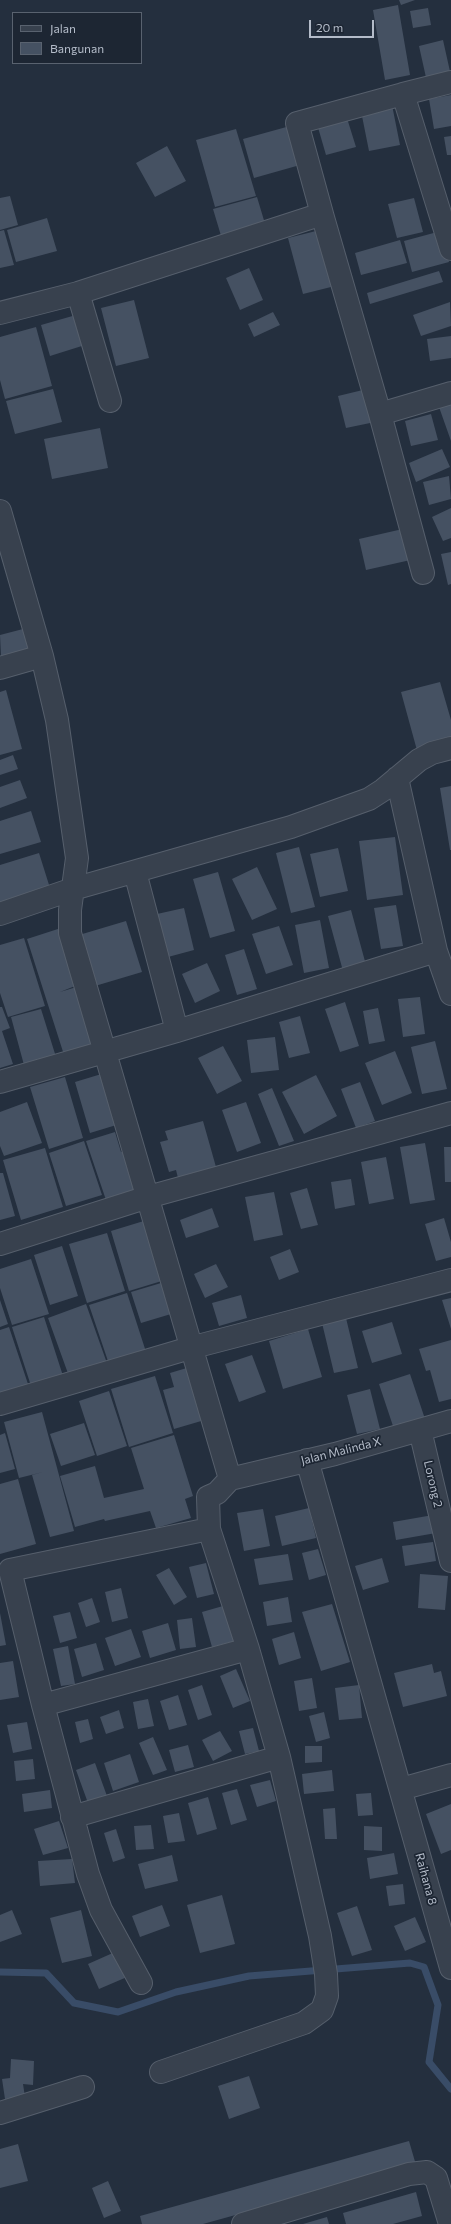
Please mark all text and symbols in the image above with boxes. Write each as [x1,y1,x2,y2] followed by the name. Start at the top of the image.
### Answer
[12,12,142,64] legend
[311,12,376,38] scale bar
[316,20,343,34] text: 20 m
[50,21,76,35] text: Jalan
[50,41,104,55] text: Bangunan
[299,1434,383,1468] street label: Jalan Malinda X
[421,1459,445,1509] street label: Lorong 2
[412,1851,440,1907] street label: Raihana 8

